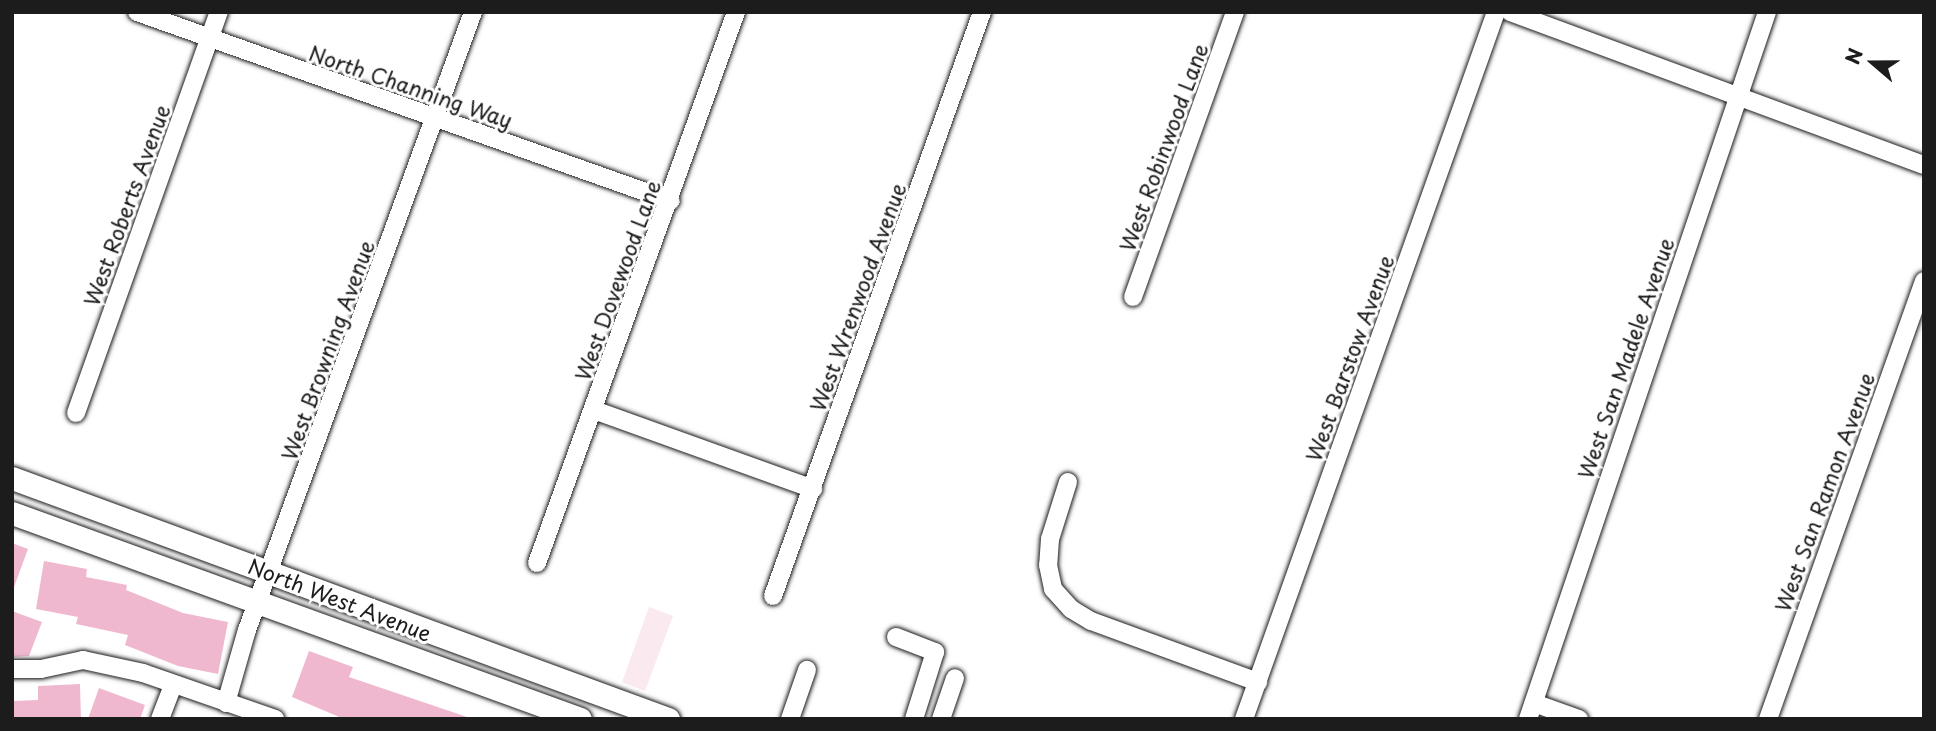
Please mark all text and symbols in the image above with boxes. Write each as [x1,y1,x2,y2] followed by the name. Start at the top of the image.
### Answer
[1838,28,1908,98] north arrow
[305,39,517,133] street label: North Channing Way
[1114,39,1212,255] street label: West Robinwood Lane
[1838,44,1869,68] text: N
[78,101,174,309] street label: West Roberts Avenue
[569,176,665,384] street label: West Dovewood Lane
[804,179,910,415] street label: West Wrenwood Avenue
[1572,235,1678,481] street label: West San Madele Avenue
[276,237,378,463] street label: West Browning Avenue
[1300,251,1398,465] street label: West Barstow Avenue
[1769,370,1879,614] street label: West San Ramon Avenue
[245,553,435,645] street label: North West Avenue

